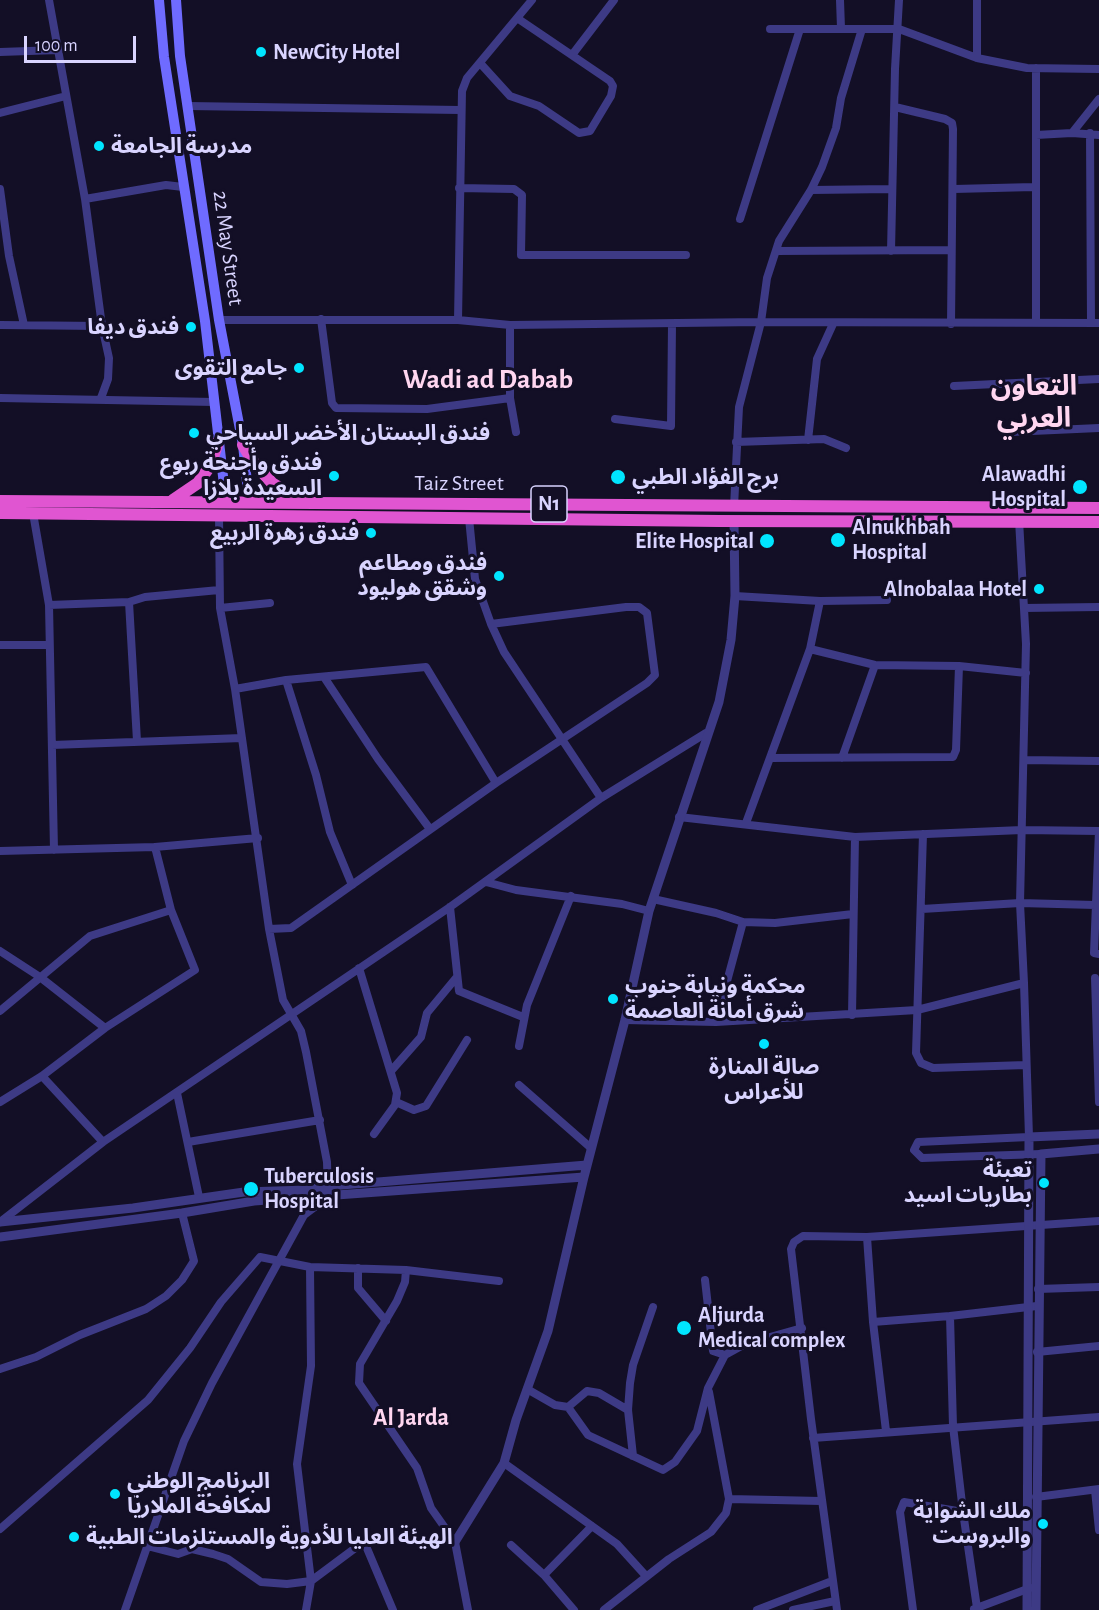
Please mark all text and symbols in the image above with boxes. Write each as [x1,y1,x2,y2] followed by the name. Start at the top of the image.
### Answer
[27,24,140,62] scale bar
[35,37,78,55] text: 100 m
[273,39,400,65] place label: NewCity Hotel
[254,45,268,59] marker: NewCity Hotel
[111,133,252,159] place label: مدرسة الجامعة
[92,139,106,153] marker: مدرسة الجامعة
[207,189,249,307] street label: 22 May Street
[87,314,179,340] place label: فندق ديفا
[184,320,198,334] marker: فندق ديفا
[175,355,287,381] place label: جامع التقوى
[292,361,306,375] marker: جامع التقوى
[403,363,573,397] district label: Wadi ad Dabab
[991,370,1077,436] district label: التعاون العربي
[206,420,490,446] place label: فندق البستان الأخضر السياحي
[187,426,201,440] marker: فندق البستان الأخضر السياحي
[160,450,322,502] place label: فندق وأجنحة ربوع السعيدة بلازا
[982,461,1066,512] place label: Alawadhi Hospital
[632,464,779,490] place label: برج الفؤاد الطبي
[609,468,627,486] marker: برج الفؤاد الطبي
[327,469,341,483] marker: فندق وأجنحة ربوع السعيدة بلازا
[414,470,504,496] street label: Taiz Street
[1071,478,1089,496] marker: Alawadhi Hospital
[531,486,567,522] road number: N1
[852,514,951,566] place label: Alnukhbah Hospital
[210,520,359,546] place label: فندق زهرة الربيع
[364,526,378,540] marker: فندق زهرة الربيع
[635,528,754,554] place label: Elite Hospital
[829,531,847,549] marker: Alnukhbah Hospital
[758,532,776,550] marker: Elite Hospital
[357,550,487,602] place label: فندق ومطاعم وشقق هوليود
[492,569,506,583] marker: فندق ومطاعم وشقق هوليود
[884,576,1027,602] place label: Alnobalaa Hotel
[1032,582,1046,596] marker: Alnobalaa Hotel
[625,973,805,1024] place label: محكمة ونيابة جنوب شرق أمانة العاصمة
[606,992,620,1006] marker: محكمة ونيابة جنوب شرق أمانة العاصمة
[757,1037,771,1051] marker: صالة المنارة للأعراس
[709,1054,819,1106] place label: صالة المنارة للأعراس
[904,1157,1032,1208] place label: تعبئة بطاريات اسيد
[264,1163,374,1214] place label: Tuberculosis Hospital
[1037,1176,1051,1190] marker: تعبئة بطاريات اسيد
[242,1180,260,1198] marker: Tuberculosis Hospital
[698,1302,845,1354] place label: Aljurda Medical complex
[675,1319,693,1337] marker: Aljurda Medical complex
[373,1404,449,1432] district label: Al Jarda
[127,1468,271,1520] place label: البرنامج الوطني لمكافحة الملاريا
[108,1487,122,1501] marker: البرنامج الوطني لمكافحة الملاريا
[913,1498,1031,1550] place label: ملك الشواية والبروست
[1036,1517,1050,1531] marker: ملك الشواية والبروست
[86,1524,453,1550] place label: الهيئة العليا للأدوية والمستلزمات الطبية
[67,1530,81,1544] marker: الهيئة العليا للأدوية والمستلزمات الطبية

